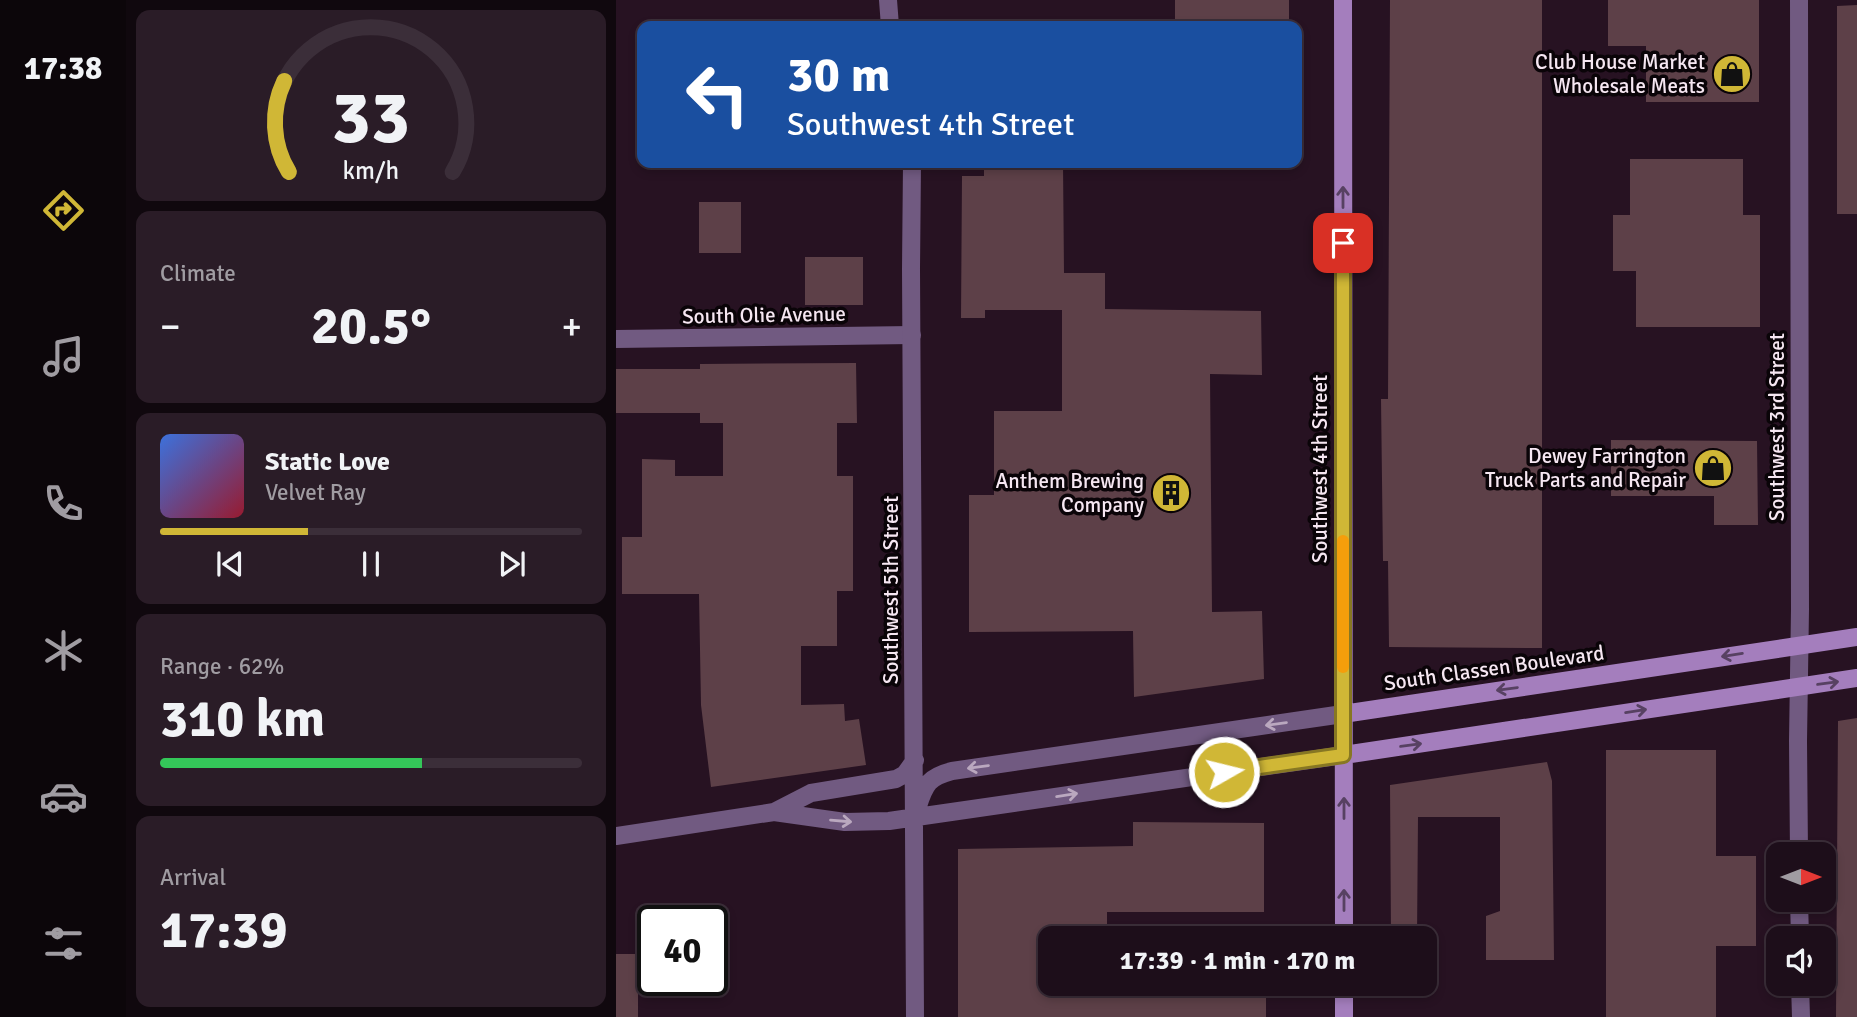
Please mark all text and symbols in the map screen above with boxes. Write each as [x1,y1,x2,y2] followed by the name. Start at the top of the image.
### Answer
[787,45,890,105] text: 30 m
[24,49,102,88] text: 17:38
[672,49,763,140] icon: left
[1535,49,1705,99] place label: Club House Market Wholesale Meats
[1711,53,1753,95] shop icon: Club House Market Wholesale Meats
[332,74,410,163] text: 33
[787,105,1074,144] text: Southwest 4th Street
[343,155,399,186] text: km/h
[1336,185,1350,208] one-way arrow
[39,186,88,235] icon: directions
[1313,213,1373,273] pin
[1324,224,1362,262] icon: arrive
[160,259,236,288] text: Climate
[311,294,431,358] text: 20.5°
[682,301,846,329] street label: South Olie Avenue
[160,303,181,350] text: −
[561,303,582,350] text: +
[39,332,88,381] icon: music
[1764,333,1790,521] street label: Southwest 3rd Street
[1307,375,1333,563] street label: Southwest 4th Street
[1485,443,1686,493] place label: Dewey Farrington Truck Parts and Repair
[265,446,390,478] text: Static Love
[1692,447,1734,489] shop icon: Dewey Farrington Truck Parts and Repair
[995,468,1144,518] place label: Anthem Brewing Company
[1150,472,1192,514] building icon: Anthem Brewing Company
[265,478,366,507] text: Velvet Ray
[39,479,88,528] icon: phone
[878,496,904,684] street label: Southwest 5th Street
[211,545,249,583] icon: previous
[352,545,390,583] icon: pause
[493,545,531,583] icon: next
[39,626,88,675] icon: climate
[1382,640,1606,696] street label: South Classen Boulevard
[1721,649,1744,662] one-way arrow
[160,652,284,681] text: Range · 62%
[1816,676,1839,689] one-way arrow
[1496,683,1519,696] one-way arrow
[160,687,325,751] text: 310 km
[1624,705,1647,718] one-way arrow
[1265,717,1288,730] one-way arrow
[1187,735,1261,809] position arrow
[1399,738,1422,751] one-way arrow
[967,761,990,774] one-way arrow
[39,772,88,821] icon: car
[1055,788,1078,801] one-way arrow
[1337,797,1351,820] one-way arrow
[829,815,852,828] one-way arrow
[1766,842,1836,912] north arrow
[1766,842,1836,996] map controls
[160,863,226,892] text: Arrival
[1337,889,1351,912] one-way arrow
[160,898,288,962] text: 17:39
[637,905,728,996] speed limit sign: 40
[39,919,88,968] icon: filters
[1766,926,1836,996] button: sound
[1120,945,1355,977] text: 17:39 · 1 min · 170 m

